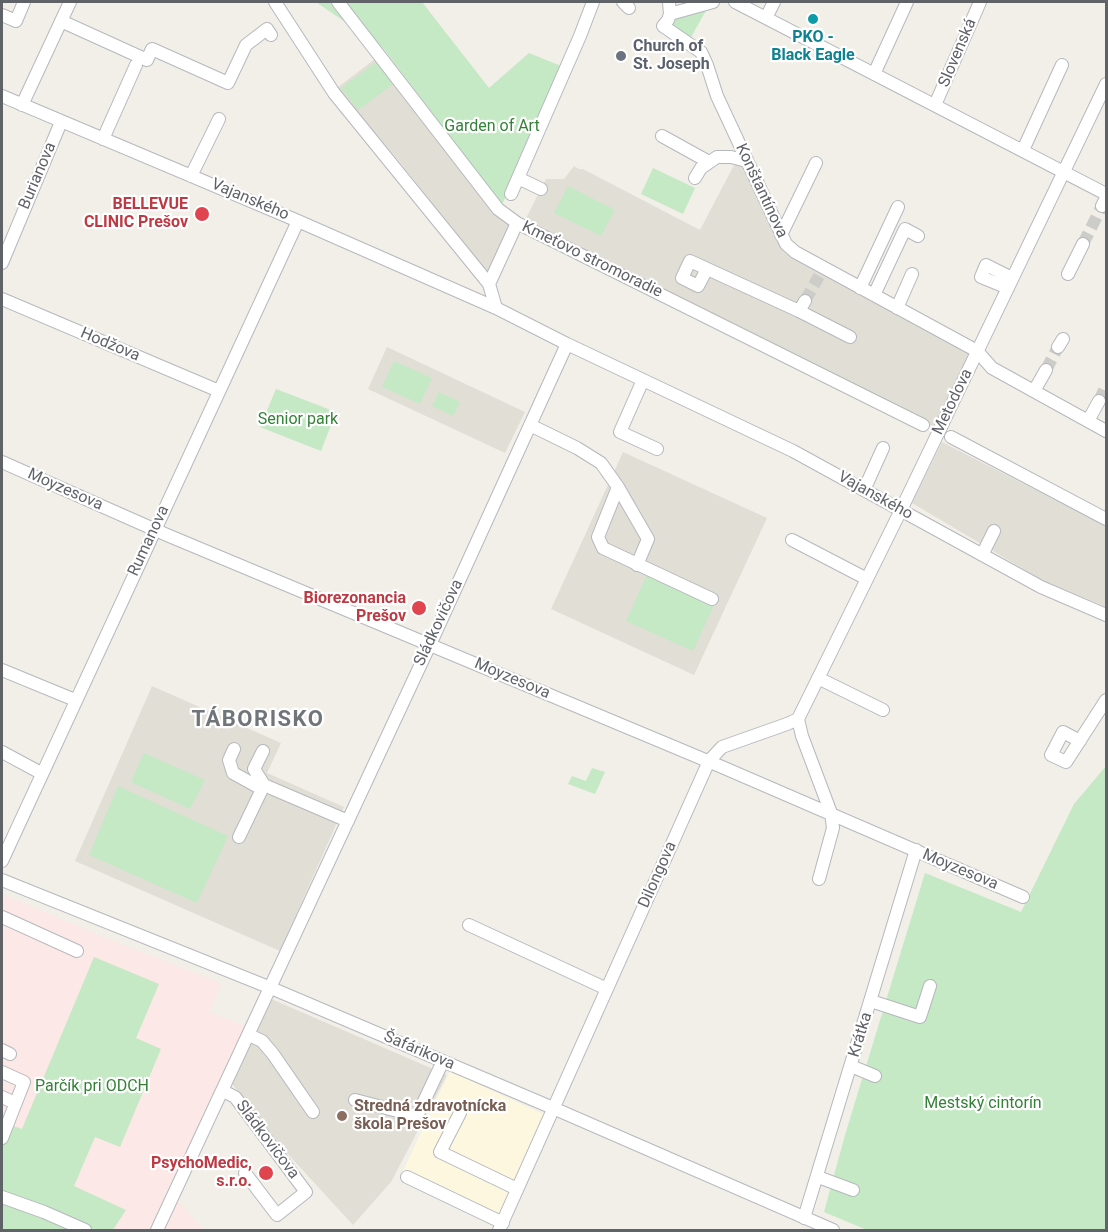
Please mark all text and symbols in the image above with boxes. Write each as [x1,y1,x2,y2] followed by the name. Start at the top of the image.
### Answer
[806,12,820,26] marker: PKO - Black Eagle
[935,16,981,90] street label: Slovenská
[771,28,855,66] place label: PKO - Black Eagle
[633,37,710,75] place label: Church of St. Joseph
[614,49,628,63] marker: Church of St. Joseph
[444,117,540,137] park label: Garden of Art
[15,140,61,212] street label: Burianova
[731,141,791,241] street label: Konštantínova
[208,175,292,225] street label: Vajanského
[84,195,188,233] place label: BELLEVUE CLINIC Prešov
[193,205,211,223] marker: BELLEVUE CLINIC Prešov
[519,218,665,302] street label: Kmeťovo stromoradie
[77,324,143,366] street label: Hodžova
[929,366,977,438] street label: Metodova
[258,410,338,430] park label: Senior park
[24,465,106,515] street label: Moyzesova
[834,468,916,524] street label: Vajanského
[124,503,174,579] street label: Rumanova
[411,577,467,669] street label: Sládkovičova
[303,589,406,627] place label: Biorezonancia Prešov
[410,599,428,617] marker: Biorezonancia Prešov
[471,654,553,704] street label: Moyzesova
[192,707,324,733] district label: TÁBORISKO
[635,839,681,911] street label: Dilongova
[919,845,1001,895] street label: Moyzesova
[845,1010,877,1060] street label: Krátka
[381,1027,457,1075] street label: Šafárikova
[35,1077,149,1097] park label: Parčík pri ODCH
[924,1094,1042,1114] park label: Mestský cintorín
[231,1097,303,1183] street label: Sládkovičova
[354,1097,506,1135] place label: Stredná zdravotnícka škola Prešov
[335,1109,349,1123] marker: Stredná zdravotnícka škola Prešov
[151,1154,252,1192] place label: PsychoMedic, s.r.o.
[257,1164,275,1182] marker: PsychoMedic, s.r.o.

